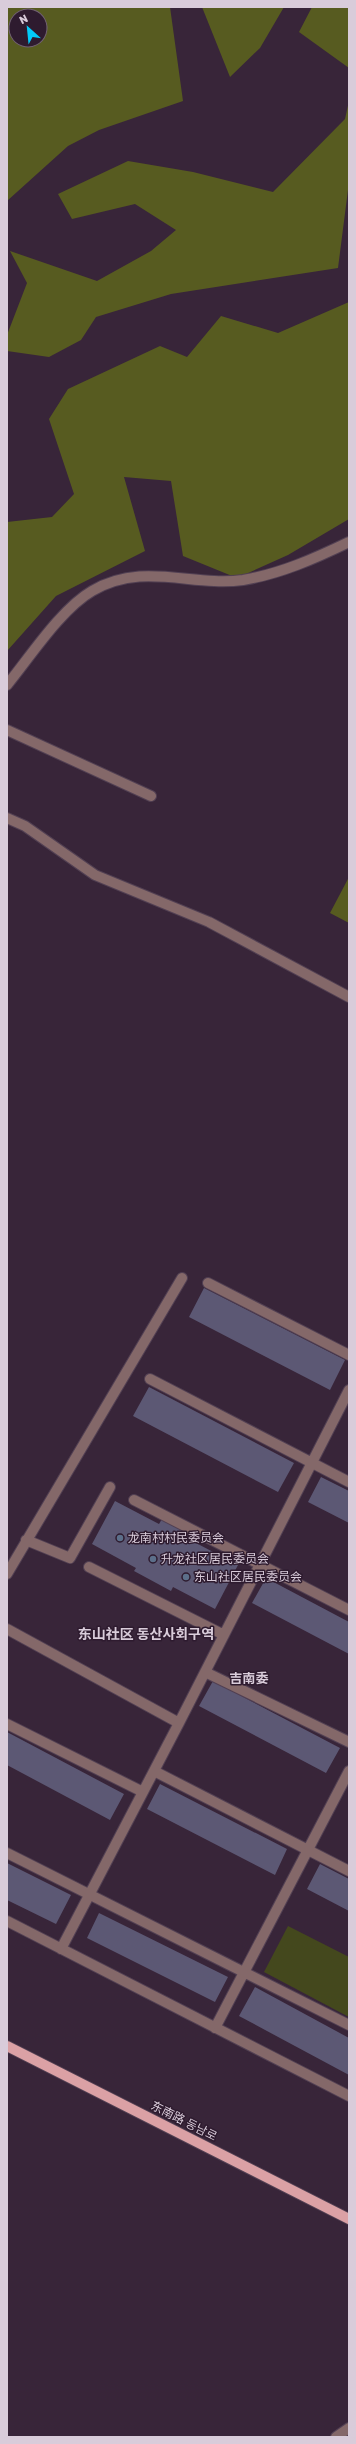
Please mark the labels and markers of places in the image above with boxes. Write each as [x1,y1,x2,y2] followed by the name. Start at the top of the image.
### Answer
[128,1531,224,1545] place label: 龙南村村民委员会
[115,1533,125,1543] marker: 龙南村村民委员会
[161,1552,269,1566] place label: 升龙社区居民委员会
[148,1554,158,1564] marker: 升龙社区居民委员会
[194,1570,302,1584] place label: 东山社区居民委员会
[181,1572,191,1582] marker: 东山社区居民委员会

